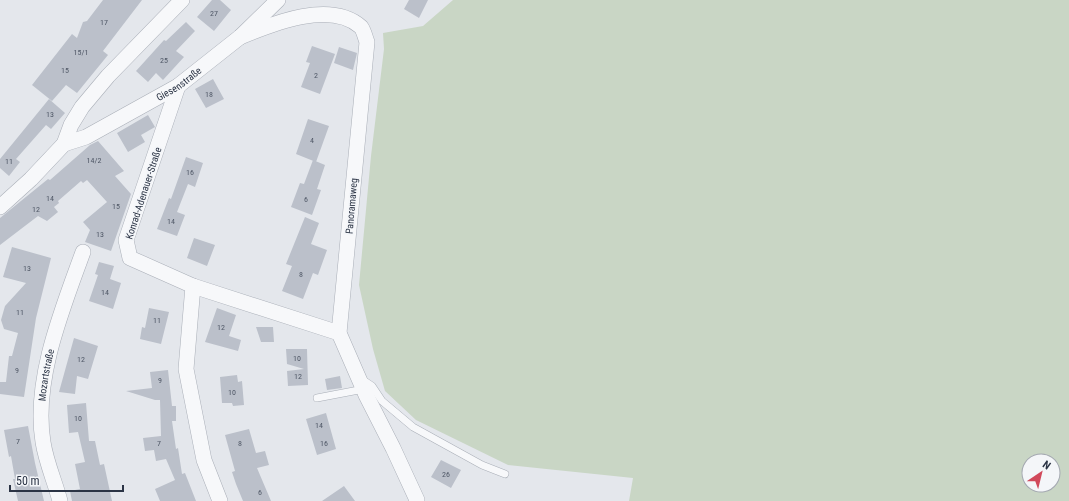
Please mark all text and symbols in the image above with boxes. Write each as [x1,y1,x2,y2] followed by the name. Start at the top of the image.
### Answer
[210,9,218,18] house number: 27
[100,18,108,27] house number: 17
[74,48,88,57] house number: 15/1
[160,56,168,65] house number: 25
[154,65,204,103] street label: Giesenstraße
[61,66,69,75] house number: 15
[314,71,318,80] house number: 2
[205,90,213,99] house number: 18
[46,110,54,119] house number: 13
[310,136,314,145] house number: 4
[123,145,164,241] street label: Konrad-Adenauer-Straße
[87,156,101,165] house number: 14/2
[5,157,13,166] house number: 11
[186,168,194,177] house number: 16
[344,177,359,235] street label: Panoramaweg
[46,194,54,203] house number: 14
[304,195,308,204] house number: 6
[112,202,120,211] house number: 15
[32,205,40,214] house number: 12
[167,217,175,226] house number: 14
[96,230,104,239] house number: 13
[23,264,31,273] house number: 13
[299,270,303,279] house number: 8
[101,288,109,297] house number: 14
[16,308,24,317] house number: 11
[153,316,161,325] house number: 11
[217,323,225,332] house number: 12
[36,347,56,402] street label: Mozartstraße
[293,354,301,363] house number: 10
[77,355,85,364] house number: 12
[15,366,19,375] house number: 9
[294,372,302,381] house number: 12
[158,376,162,385] house number: 9
[228,388,236,397] house number: 10
[74,414,82,423] house number: 10
[315,421,323,430] house number: 14
[16,437,20,446] house number: 7
[157,439,161,448] house number: 7
[238,439,242,448] house number: 8
[320,439,328,448] house number: 16
[1021,453,1061,493] north arrow
[1040,458,1053,473] text: N
[10,467,123,493] scale bar
[442,470,450,479] house number: 26
[16,474,40,488] text: 50 m
[258,488,262,497] house number: 6

